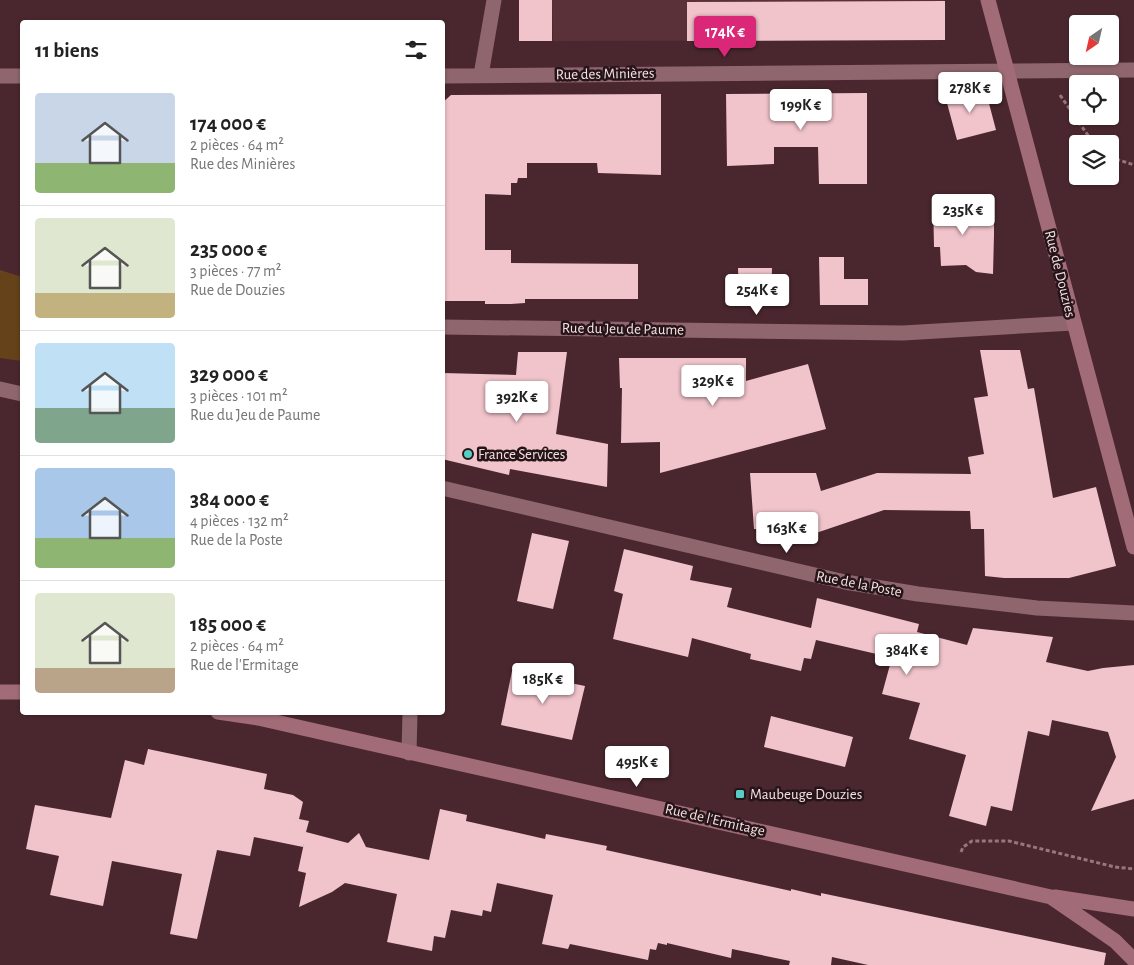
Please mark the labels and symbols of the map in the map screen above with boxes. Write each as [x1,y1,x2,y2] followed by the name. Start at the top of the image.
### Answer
[684,15,766,58] pin: 174K €
[1069,15,1119,65] north arrow
[555,66,655,82] street label: Rue des Minières
[929,72,1011,114] pin: 278K €
[760,88,842,131] pin: 199K €
[922,194,1004,236] pin: 235K €
[1042,229,1078,319] street label: Rue de Douzies
[716,274,798,316] pin: 254K €
[562,320,684,338] street label: Rue du Jeu de Paume
[672,364,754,407] pin: 329K €
[476,380,558,423] pin: 392K €
[478,447,565,462] place label: France Services
[462,448,474,460] marker: France Services
[746,512,828,554] pin: 163K €
[815,568,903,600] street label: Rue de la Poste
[866,634,948,676] pin: 384K €
[502,662,584,705] pin: 185K €
[596,746,678,788] pin: 495K €
[750,787,862,802] place label: Maubeuge Douzies
[734,788,746,800] marker: Maubeuge Douzies
[664,801,766,839] street label: Rue de l'Ermitage

